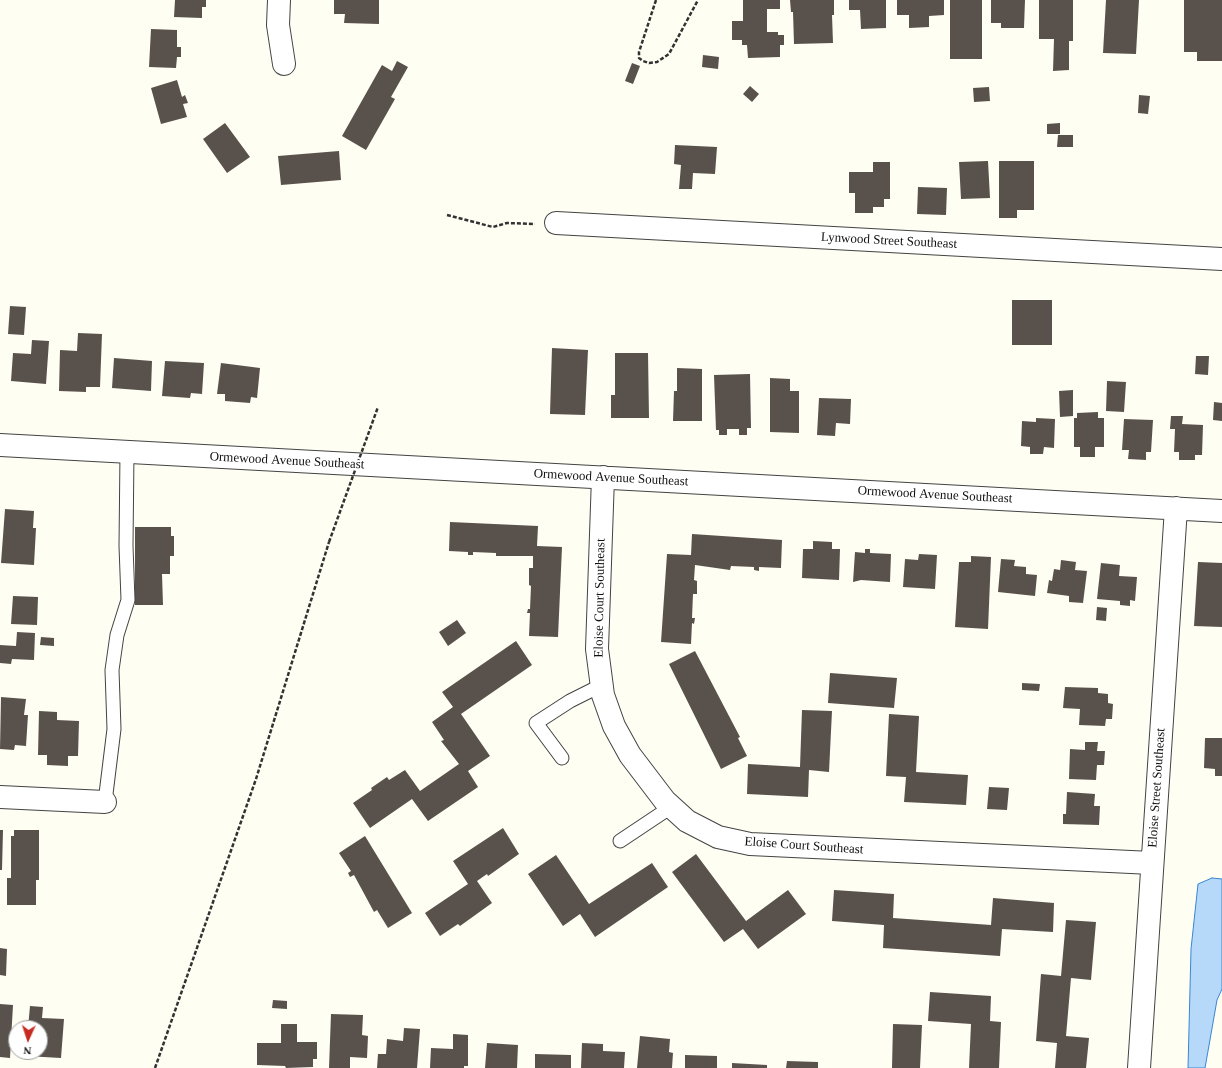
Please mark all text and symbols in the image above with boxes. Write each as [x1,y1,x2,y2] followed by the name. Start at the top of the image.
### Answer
[820,230,958,252] street label: Lynwood Street Southeast
[209,449,365,473] street label: Ormewood Avenue Southeast
[533,466,689,490] street label: Ormewood Avenue Southeast
[857,483,1013,507] street label: Ormewood Avenue Southeast
[591,538,609,658] street label: Eloise Court Southeast
[1145,728,1169,848] street label: Eloise Street Southeast
[744,834,864,858] street label: Eloise Court Southeast
[8,1020,48,1060] north arrow
[23,1045,32,1057] text: N

